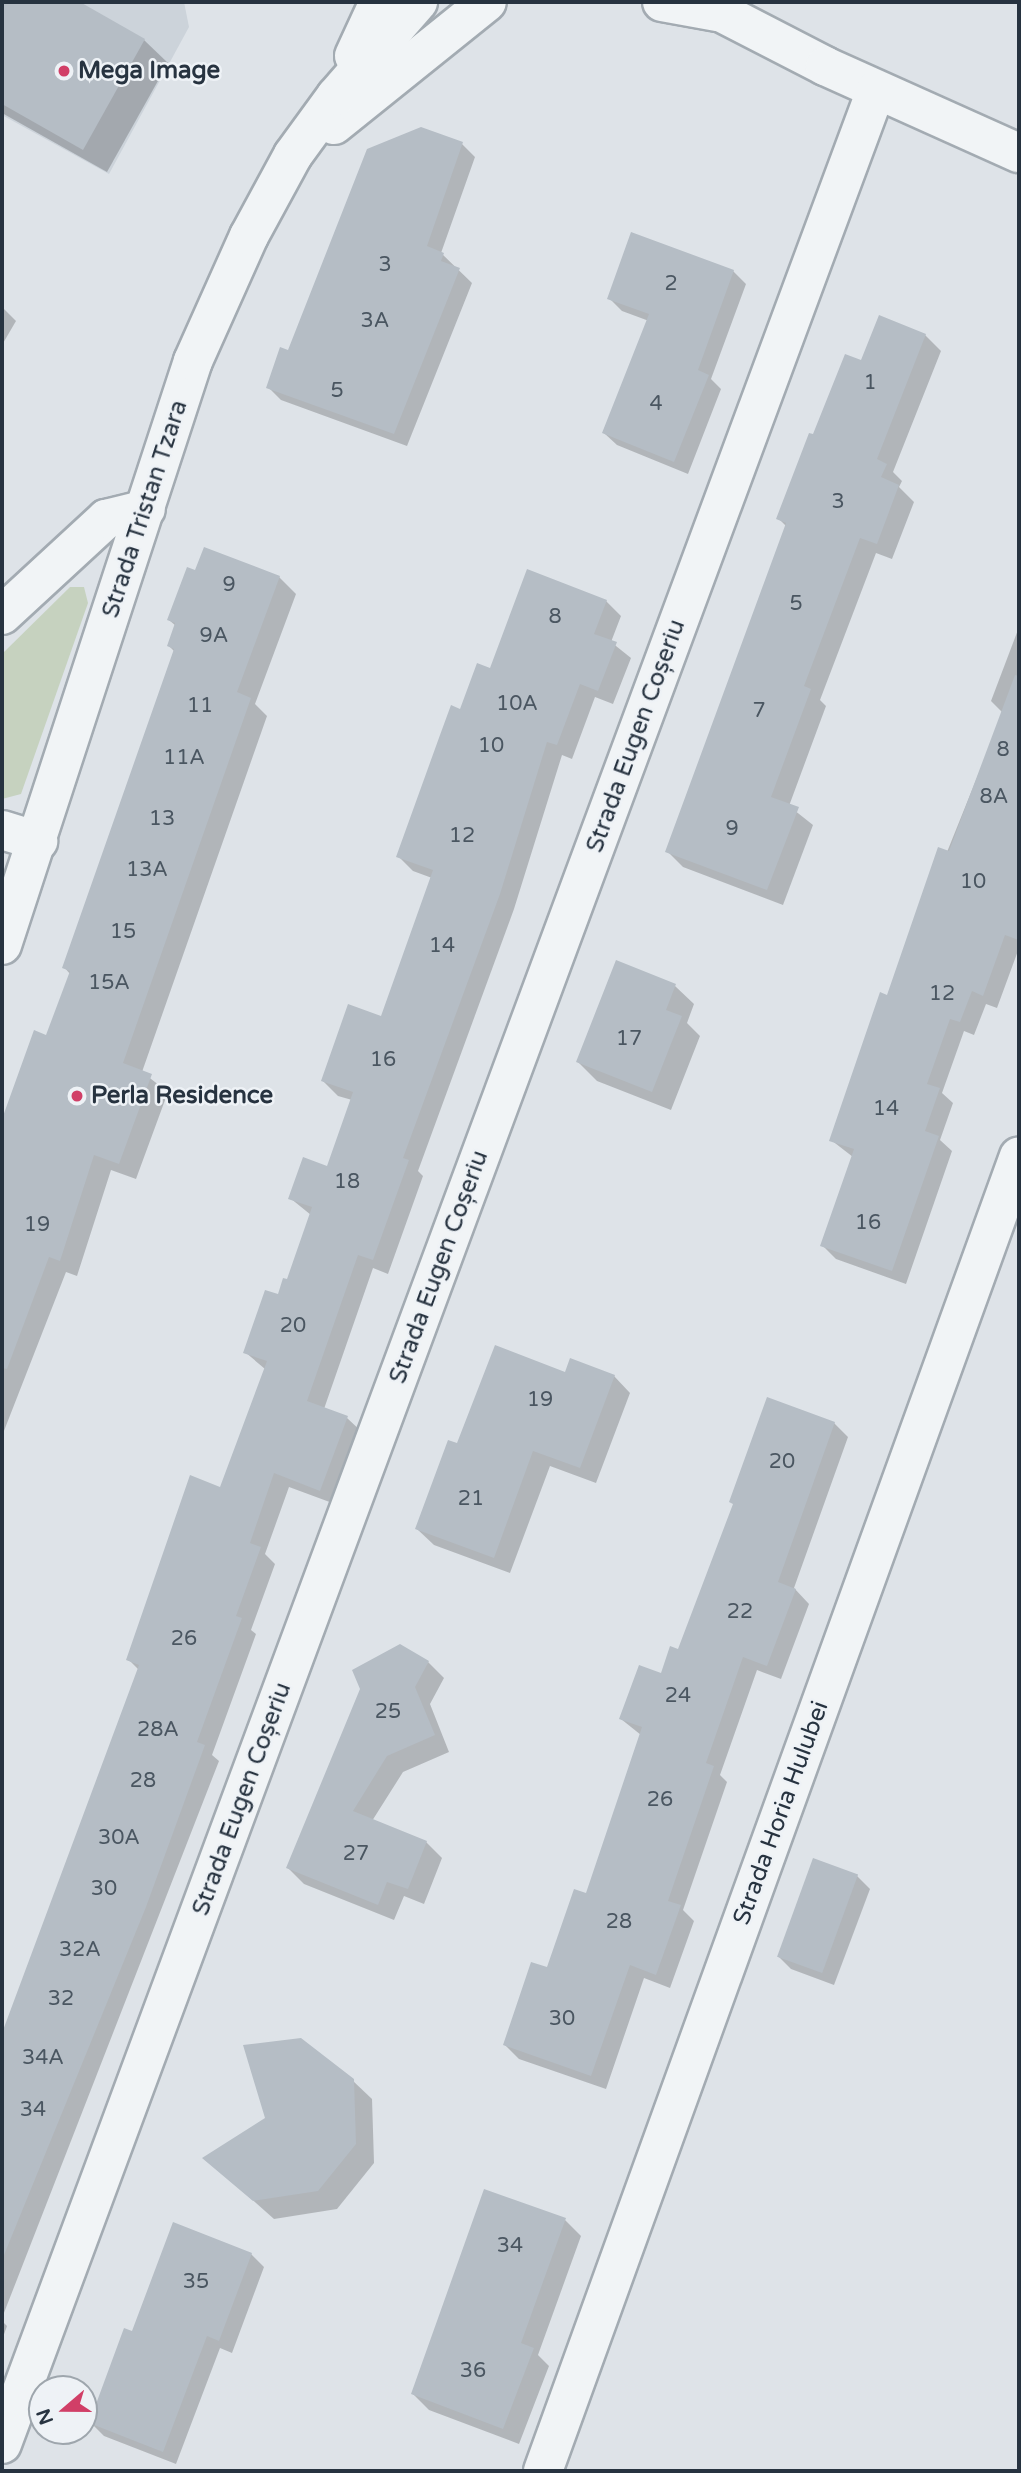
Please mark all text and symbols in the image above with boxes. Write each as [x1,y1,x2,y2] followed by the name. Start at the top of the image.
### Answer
[78,57,220,85] place label: Mega Image
[56,63,72,79] marker: Mega Image
[378,252,392,278] house number: 3
[664,271,678,297] house number: 2
[361,308,389,334] house number: 3A
[863,370,877,396] house number: 1
[330,378,344,404] house number: 5
[649,391,663,417] house number: 4
[96,397,194,621] street label: Strada Tristan Tzara
[831,489,845,515] house number: 3
[222,572,236,598] house number: 9
[789,591,803,617] house number: 5
[548,604,562,630] house number: 8
[580,616,692,856] street label: Strada Eugen Coșeriu
[200,623,228,649] house number: 9A
[496,691,538,717] house number: 10A
[187,693,213,719] house number: 11
[752,698,766,724] house number: 7
[478,733,504,759] house number: 10
[996,737,1010,763] house number: 8
[163,745,205,771] house number: 11A
[980,784,1008,810] house number: 8A
[149,806,175,832] house number: 13
[725,816,739,842] house number: 9
[449,823,475,849] house number: 12
[126,857,168,883] house number: 13A
[960,869,986,895] house number: 10
[110,919,136,945] house number: 15
[429,933,455,959] house number: 14
[88,970,130,996] house number: 15A
[929,981,955,1007] house number: 12
[616,1026,642,1052] house number: 17
[370,1047,396,1073] house number: 16
[91,1082,273,1110] place label: Perla Residence
[69,1088,85,1104] marker: Perla Residence
[873,1096,899,1122] house number: 14
[383,1147,495,1387] street label: Strada Eugen Coșeriu
[334,1169,360,1195] house number: 18
[855,1210,881,1236] house number: 16
[24,1212,50,1238] house number: 19
[280,1313,306,1339] house number: 20
[527,1387,553,1413] house number: 19
[769,1449,795,1475] house number: 20
[458,1486,484,1512] house number: 21
[727,1599,753,1625] house number: 22
[171,1626,197,1652] house number: 26
[186,1679,298,1919] street label: Strada Eugen Coșeriu
[665,1683,691,1709] house number: 24
[727,1697,835,1929] street label: Strada Horia Hulubei
[375,1699,401,1725] house number: 25
[137,1717,179,1743] house number: 28A
[130,1768,156,1794] house number: 28
[647,1787,673,1813] house number: 26
[98,1825,140,1851] house number: 30A
[343,1841,369,1867] house number: 27
[91,1876,117,1902] house number: 30
[606,1909,632,1935] house number: 28
[59,1937,101,1963] house number: 32A
[48,1986,74,2012] house number: 32
[549,2006,575,2032] house number: 30
[22,2045,64,2071] house number: 34A
[20,2097,46,2123] house number: 34
[497,2233,523,2259] house number: 34
[183,2269,209,2295] house number: 35
[460,2358,486,2384] house number: 36
[28,2375,98,2445] north arrow
[32,2406,58,2427] text: N

